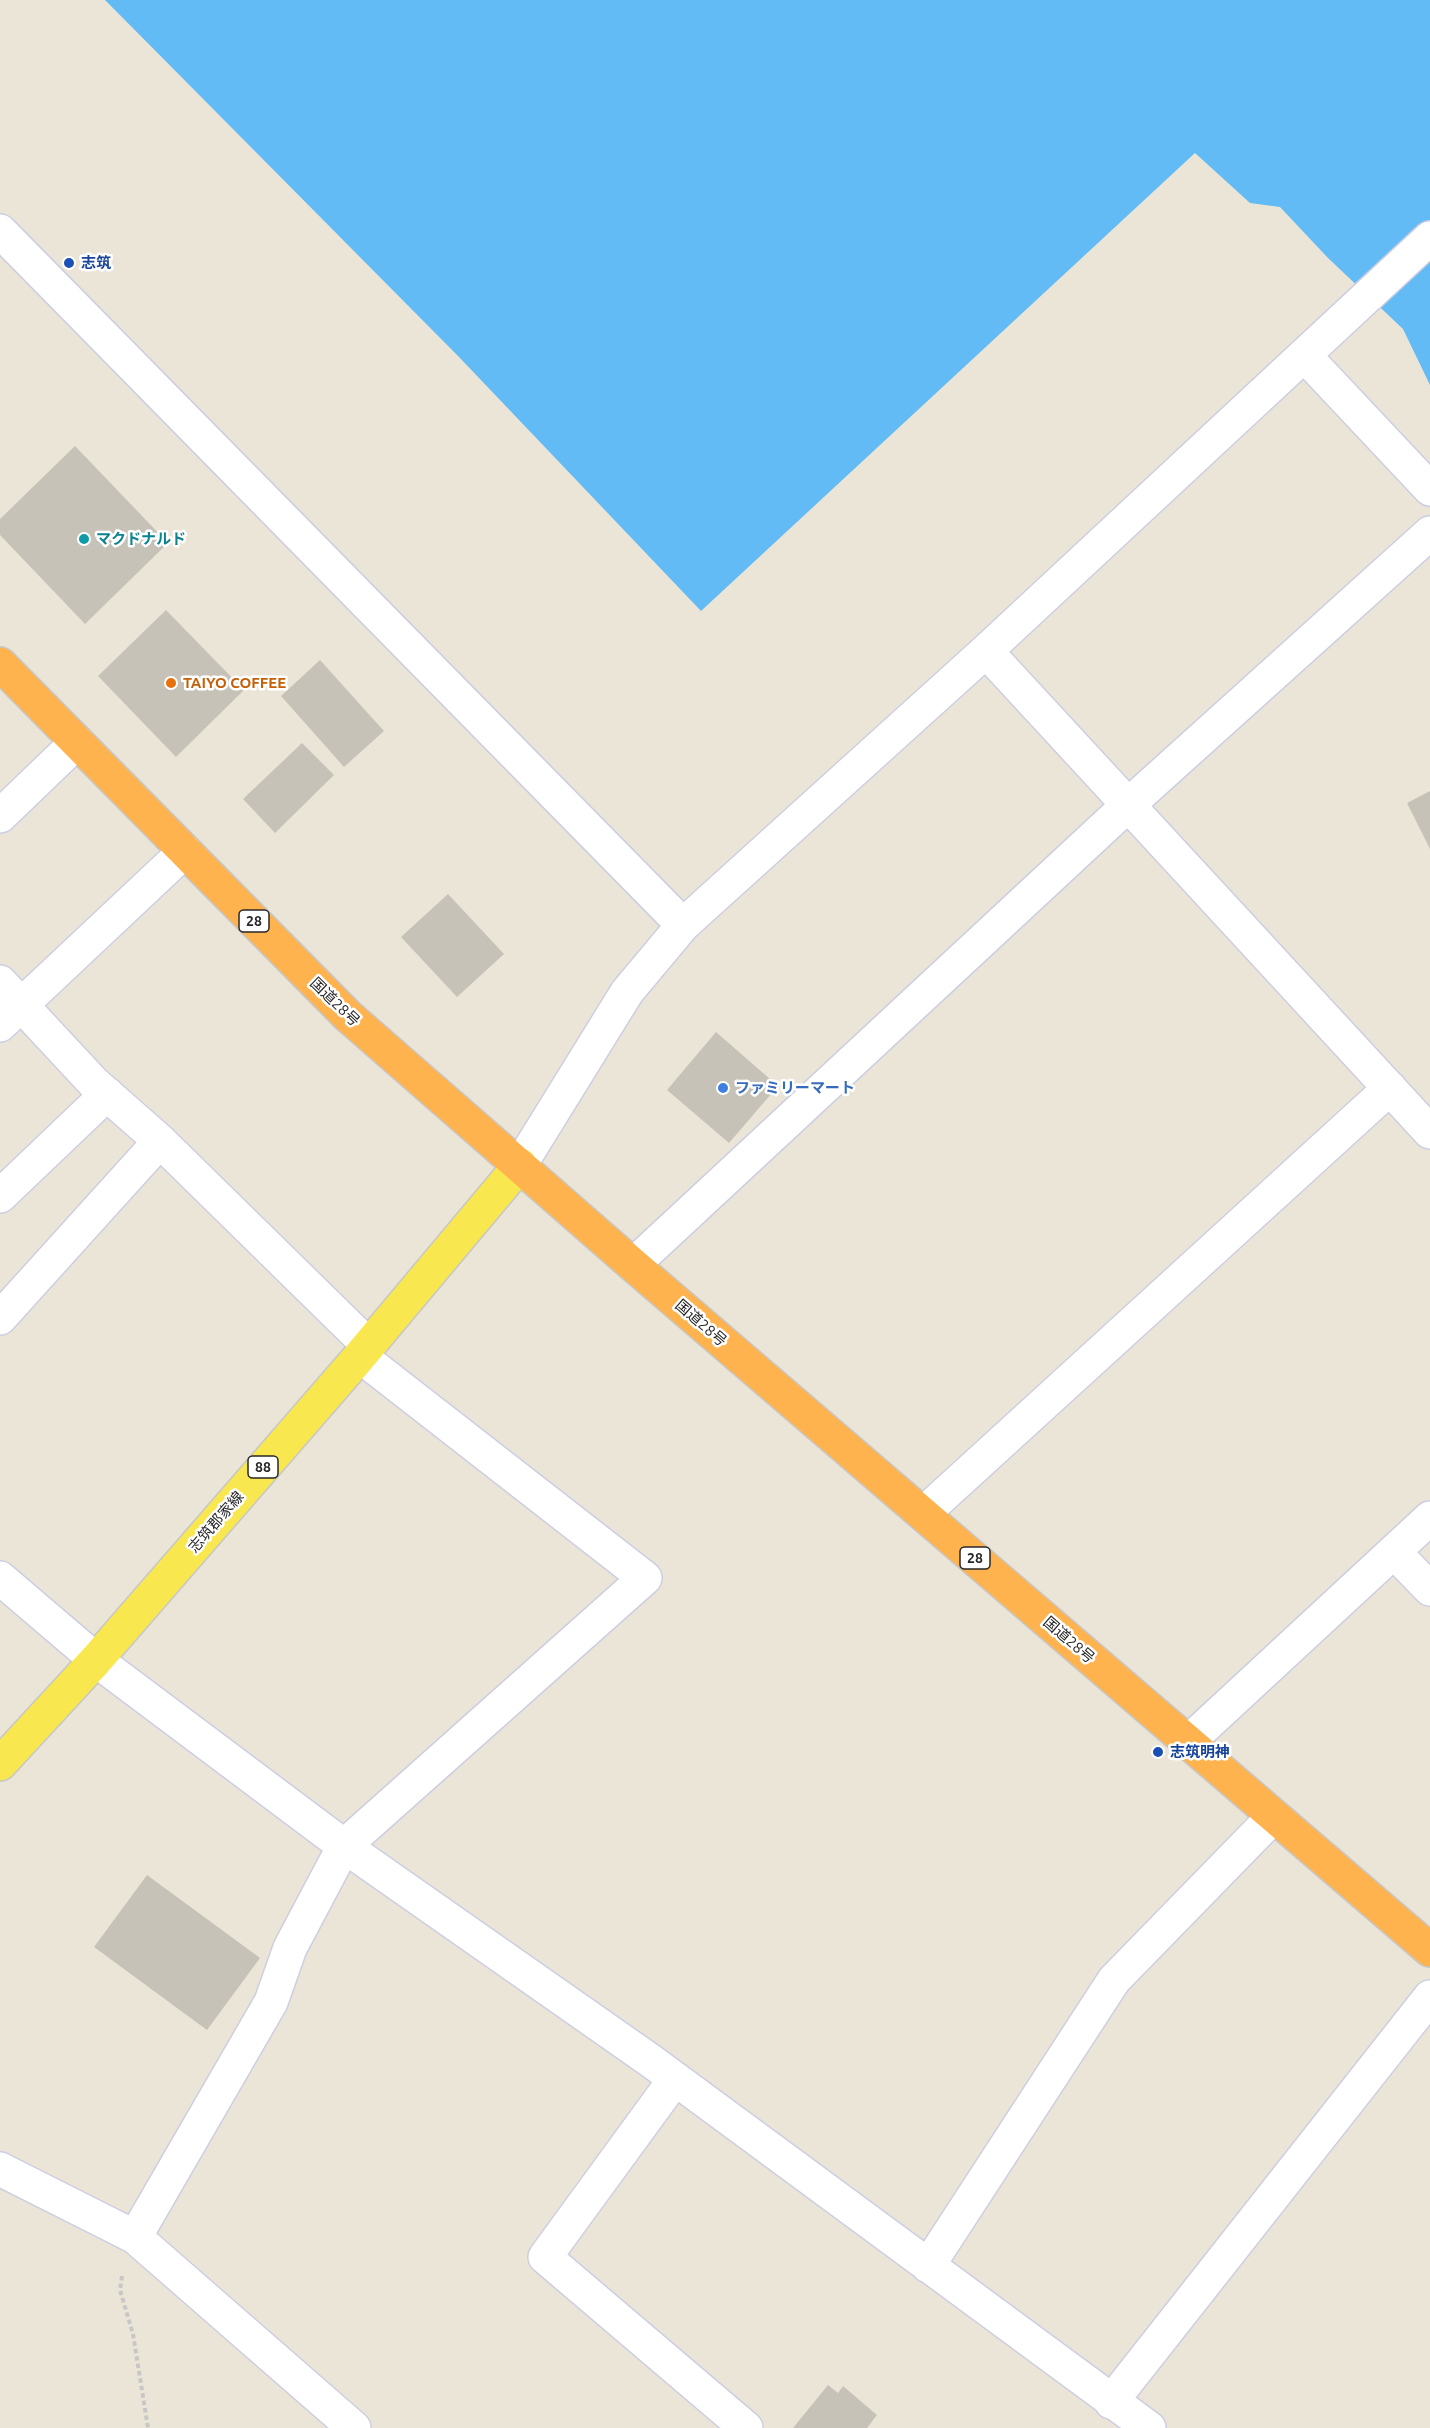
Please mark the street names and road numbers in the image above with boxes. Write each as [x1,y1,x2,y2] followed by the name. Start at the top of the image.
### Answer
[239,910,269,932] road number: 28
[306,974,364,1030] street label: 国道28号
[672,1296,730,1350] street label: 国道28号
[248,1456,278,1478] road number: 88
[185,1488,247,1556] street label: 志筑郡家線
[960,1547,990,1569] road number: 28
[1040,1613,1098,1667] street label: 国道28号

